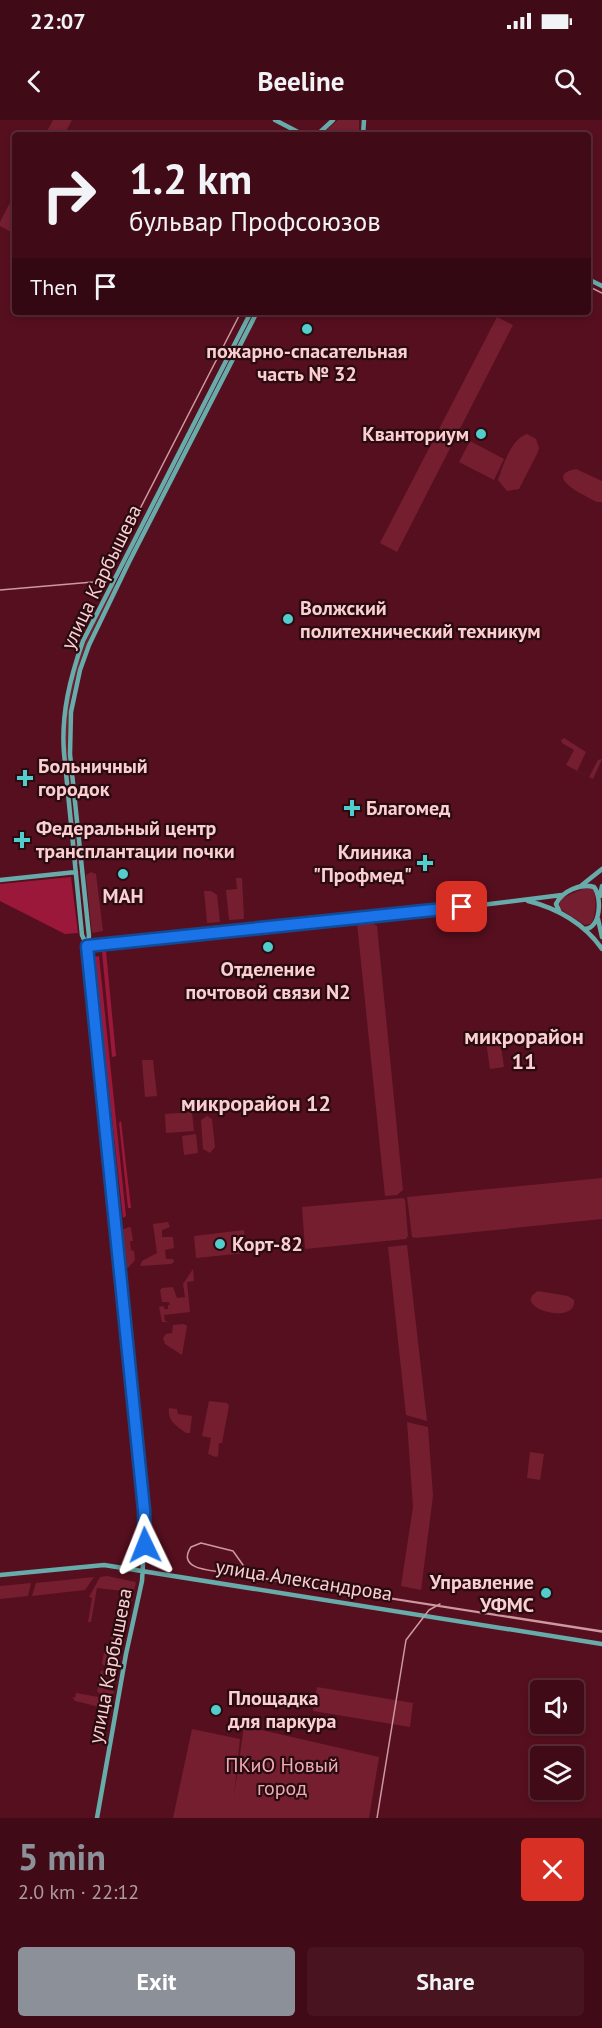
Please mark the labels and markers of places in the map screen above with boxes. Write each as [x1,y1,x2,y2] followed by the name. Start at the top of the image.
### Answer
[300,322,314,336] marker: пожарно-спасательная часть № 32
[206,338,408,387] place label: пожарно-спасательная часть № 32
[362,421,469,447] place label: Кванториум
[474,427,488,441] marker: Кванториум
[300,595,541,644] place label: Волжский политехнический техникум
[281,612,295,626] marker: Волжский политехнический техникум
[38,753,148,802] place label: Больничный городок
[16,769,34,787] marker: Больничный городок
[366,795,451,821] place label: Благомед
[343,799,361,817] marker: Благомед
[36,815,235,864] place label: Федеральный центр трансплантации почки
[13,831,31,849] marker: Федеральный центр трансплантации почки
[313,839,412,888] place label: Клиника "Профмед"
[416,854,434,872] marker: Клиника "Профмед"
[116,867,130,881] marker: МАН
[436,881,487,932] pin
[102,883,144,909] place label: МАН
[261,940,275,954] marker: Отделение почтовой связи N2
[185,956,351,1005] place label: Отделение почтовой связи N2
[232,1231,303,1257] place label: Корт-82
[213,1237,227,1251] marker: Корт-82
[429,1569,534,1618] place label: Управление УФМС
[539,1586,553,1600] marker: Управление УФМС
[227,1685,337,1734] place label: Площадка для паркура
[209,1703,223,1717] marker: Площадка для паркура

